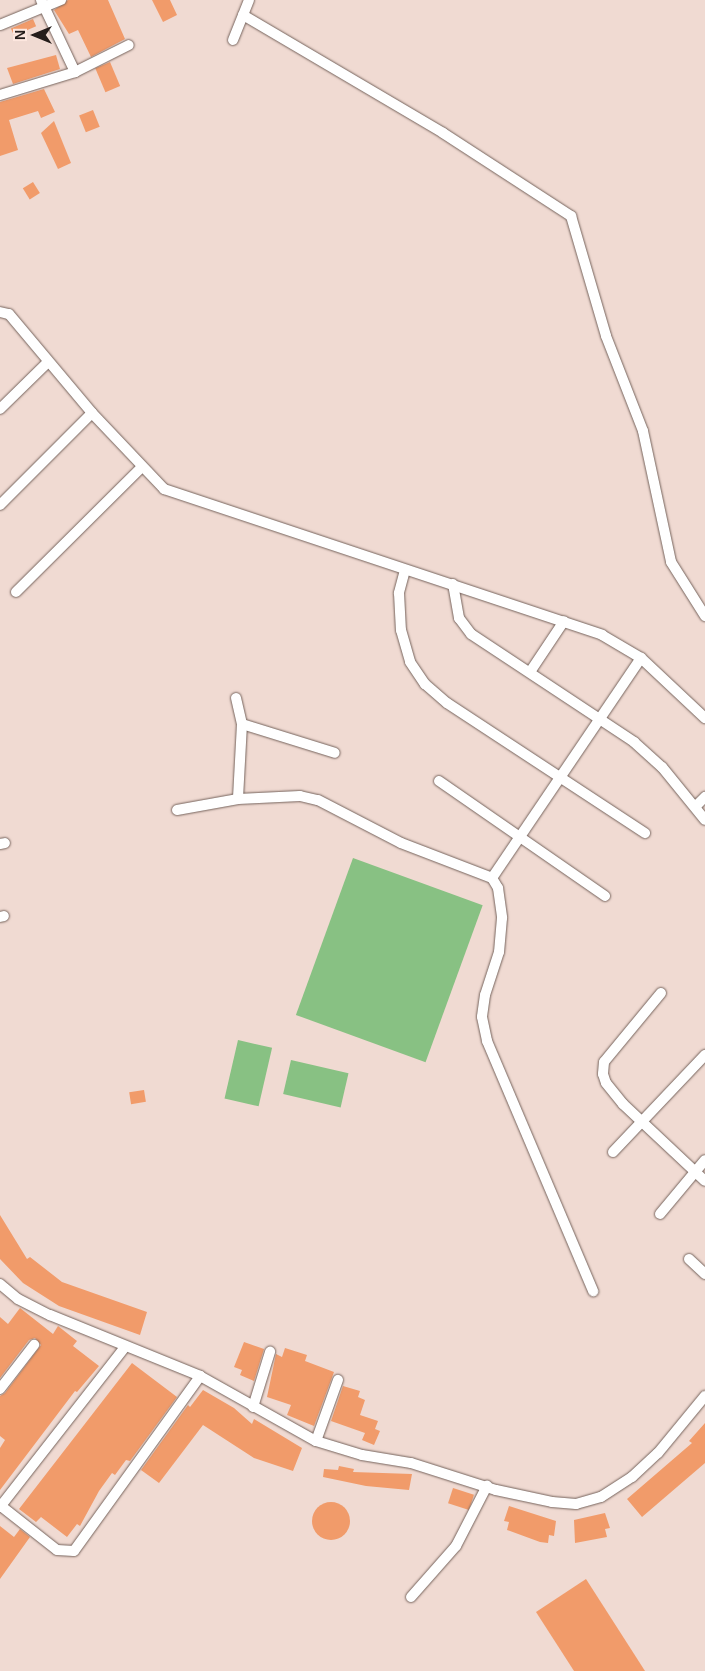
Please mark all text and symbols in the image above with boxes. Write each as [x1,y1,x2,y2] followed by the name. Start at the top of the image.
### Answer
[10,10,60,60] north arrow
[12,30,28,40] text: N

